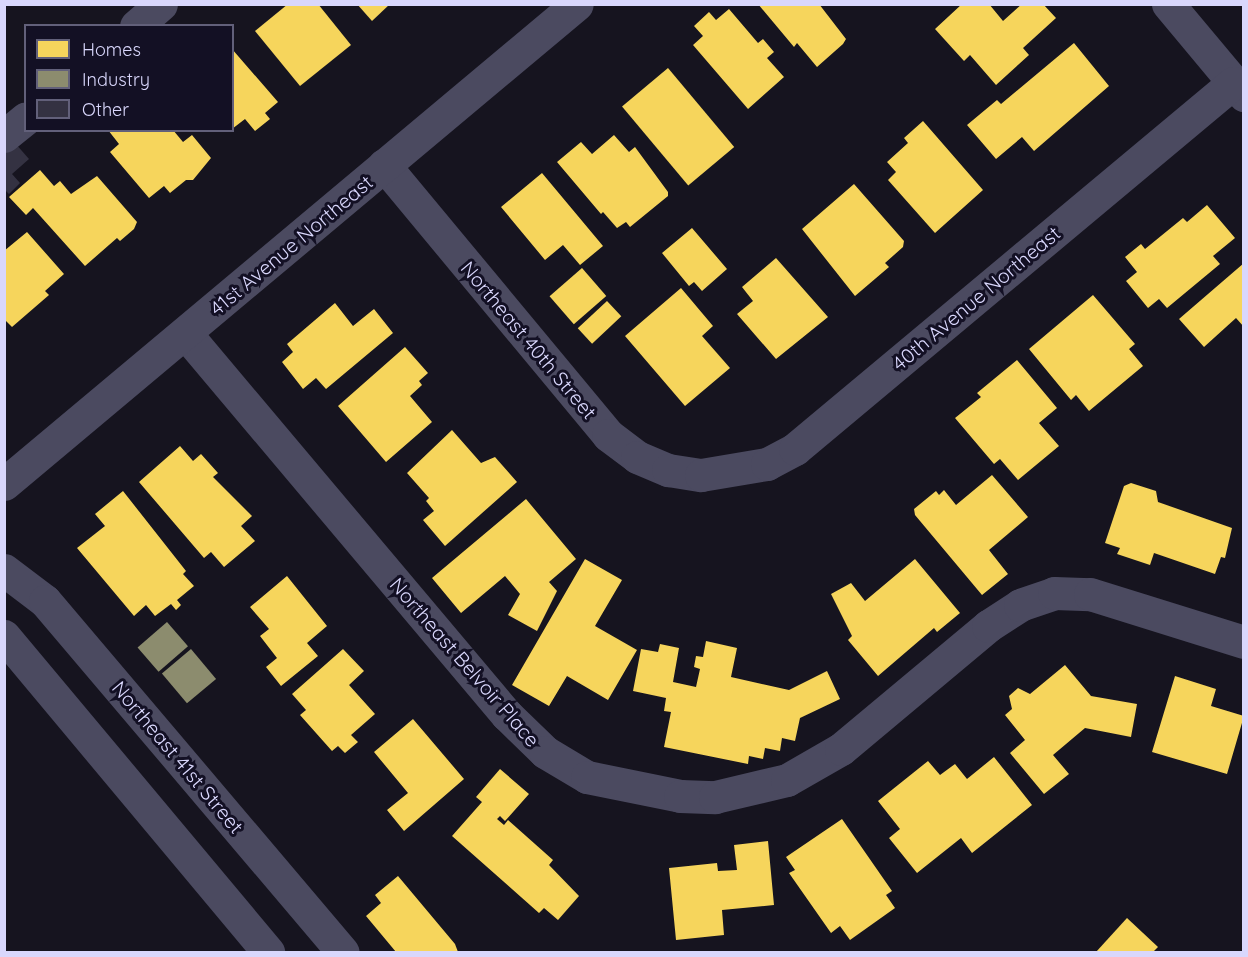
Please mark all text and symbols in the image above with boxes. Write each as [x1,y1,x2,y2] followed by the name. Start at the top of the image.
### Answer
[24,24,234,132] legend
[82,38,141,61] text: Homes
[82,68,150,91] text: Industry
[82,98,129,121] text: Other
[205,170,377,320] street label: 41st Avenue Northeast
[887,221,1065,375] street label: 40th Avenue Northeast
[456,256,602,424] street label: Northeast 40th Street
[385,573,545,751] street label: Northeast Belvoir Place
[107,676,249,838] street label: Northeast 41st Street

